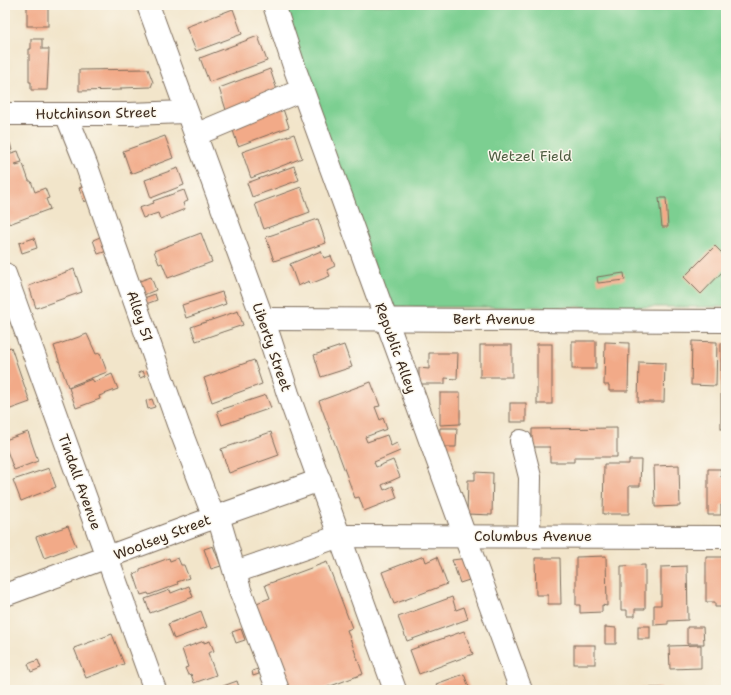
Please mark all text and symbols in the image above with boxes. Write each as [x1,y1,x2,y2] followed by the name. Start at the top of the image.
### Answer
[35,103,157,123] street label: Hutchinson Street
[488,147,572,165] park label: Wetzel Field
[123,288,157,344] street label: Alley 51
[248,300,296,394] street label: Liberty Street
[371,300,421,396] street label: Republic Alley
[453,310,535,328] street label: Bert Avenue
[54,432,106,533] street label: Tindall Avenue
[111,510,213,564] street label: Woolsey Street
[474,527,592,545] street label: Columbus Avenue

